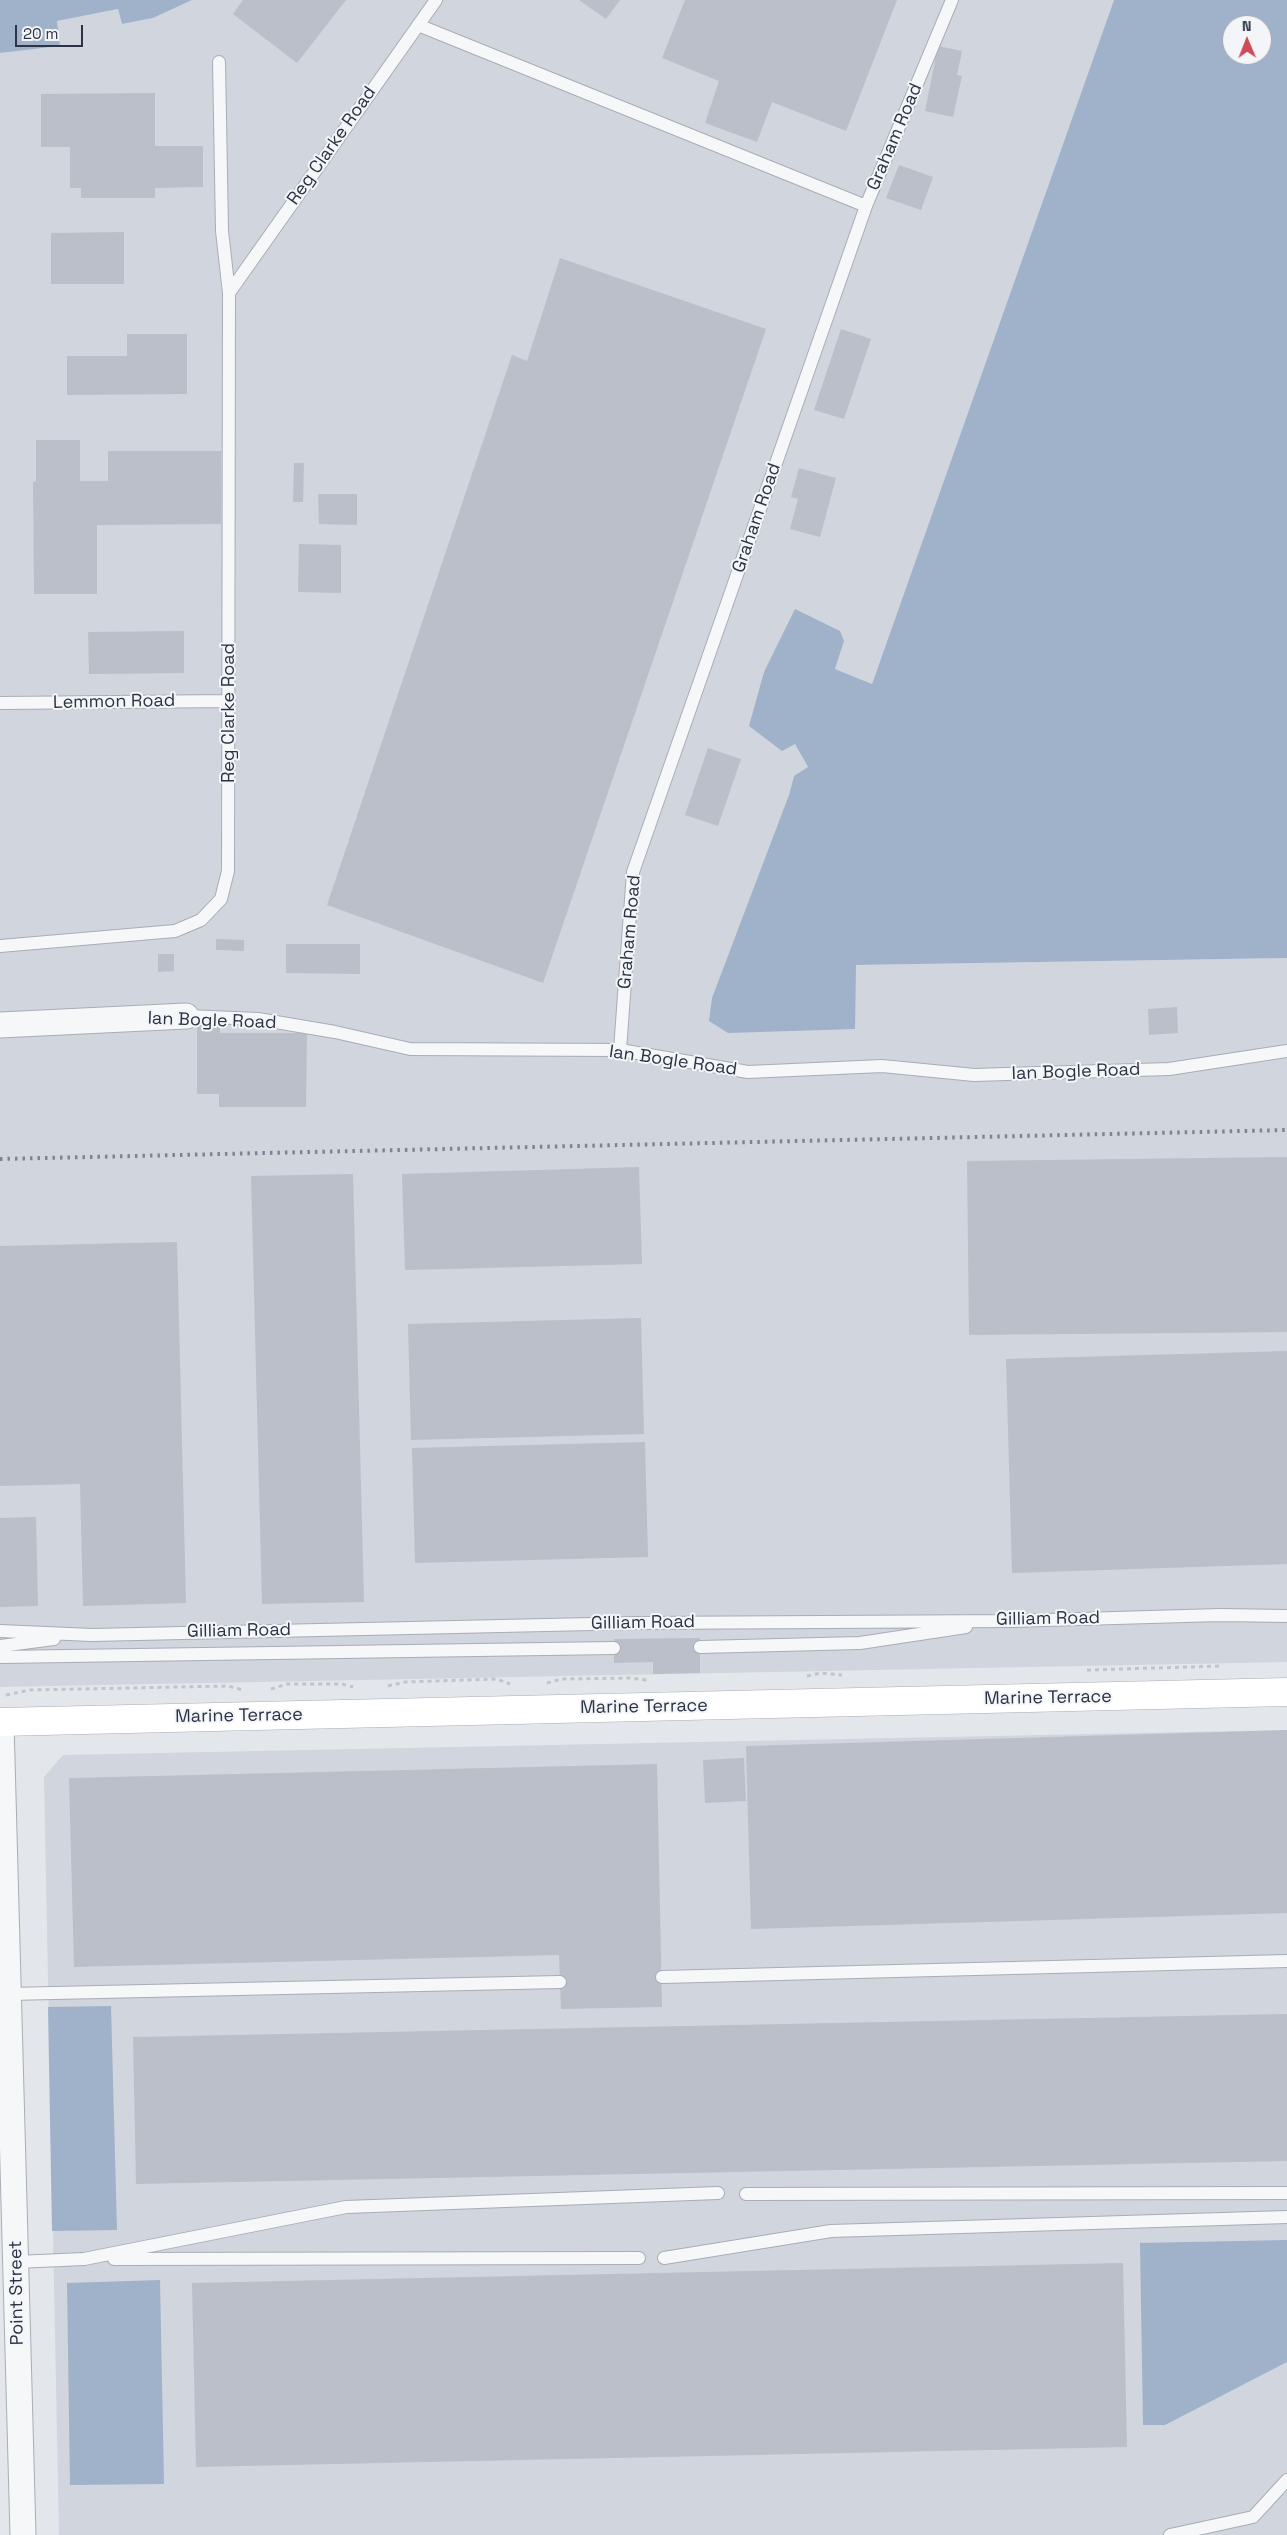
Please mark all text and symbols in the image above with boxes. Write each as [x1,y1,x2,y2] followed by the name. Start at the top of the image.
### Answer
[18,15,85,47] scale bar
[1222,15,1272,65] north arrow
[1242,17,1252,35] text: N
[23,24,58,43] text: 20 m
[863,80,927,194] street label: Graham Road
[283,82,381,210] street label: Reg Clarke Road
[728,460,786,576] street label: Graham Road
[218,643,240,783] street label: Reg Clarke Road
[53,690,175,714] street label: Lemmon Road
[614,874,646,990] street label: Graham Road
[147,1008,277,1034] street label: Ian Bogle Road
[608,1041,738,1081] street label: Ian Bogle Road
[1011,1059,1141,1085] street label: Ian Bogle Road
[996,1607,1100,1631] street label: Gilliam Road
[591,1611,695,1635] street label: Gilliam Road
[187,1619,291,1643] street label: Gilliam Road
[984,1686,1112,1710] street label: Marine Terrace
[580,1695,708,1719] street label: Marine Terrace
[175,1704,303,1728] street label: Marine Terrace
[5,2240,29,2346] street label: Point Street

